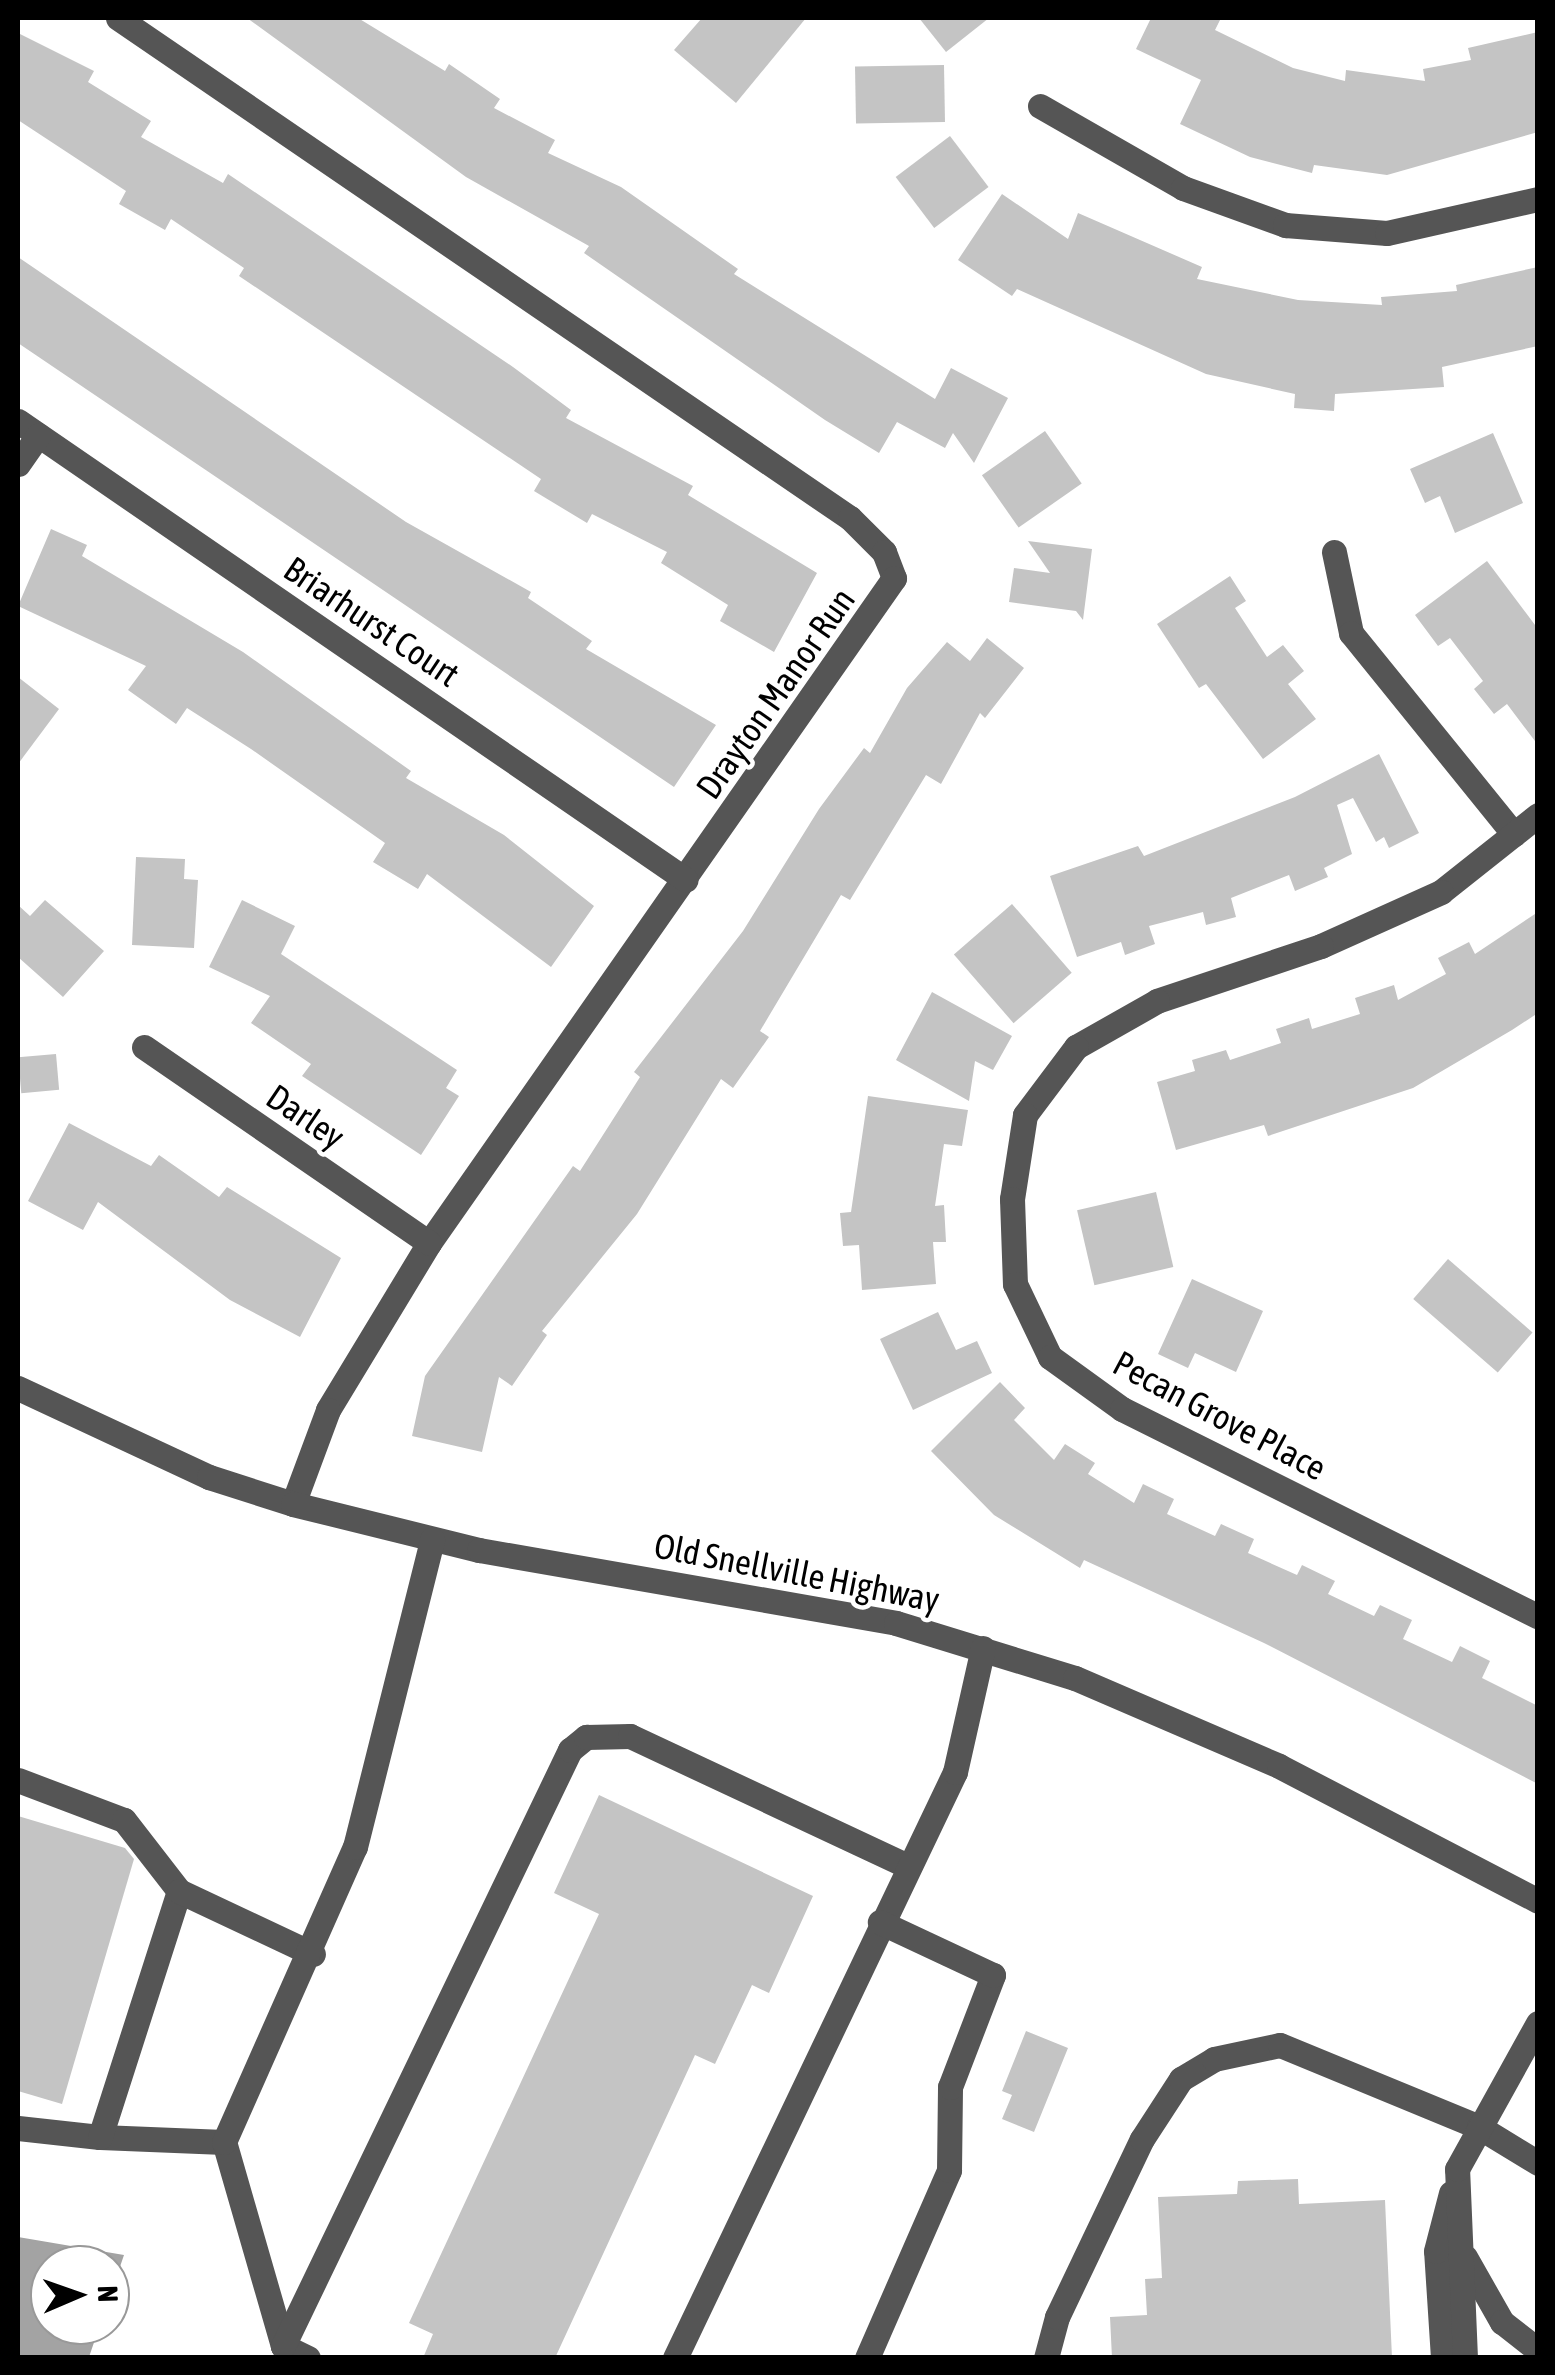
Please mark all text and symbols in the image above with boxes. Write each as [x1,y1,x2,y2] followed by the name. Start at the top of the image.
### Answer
[276,547,468,695] street label: Briarhurst Court
[687,580,863,806] street label: Drayton Manor Run
[259,1075,353,1157] street label: Darley
[1106,1341,1334,1489] street label: Pecan Grove Place
[651,1524,943,1620] street label: Old Snellville Highway
[30,2245,130,2345] north arrow
[92,2285,124,2303] text: N

